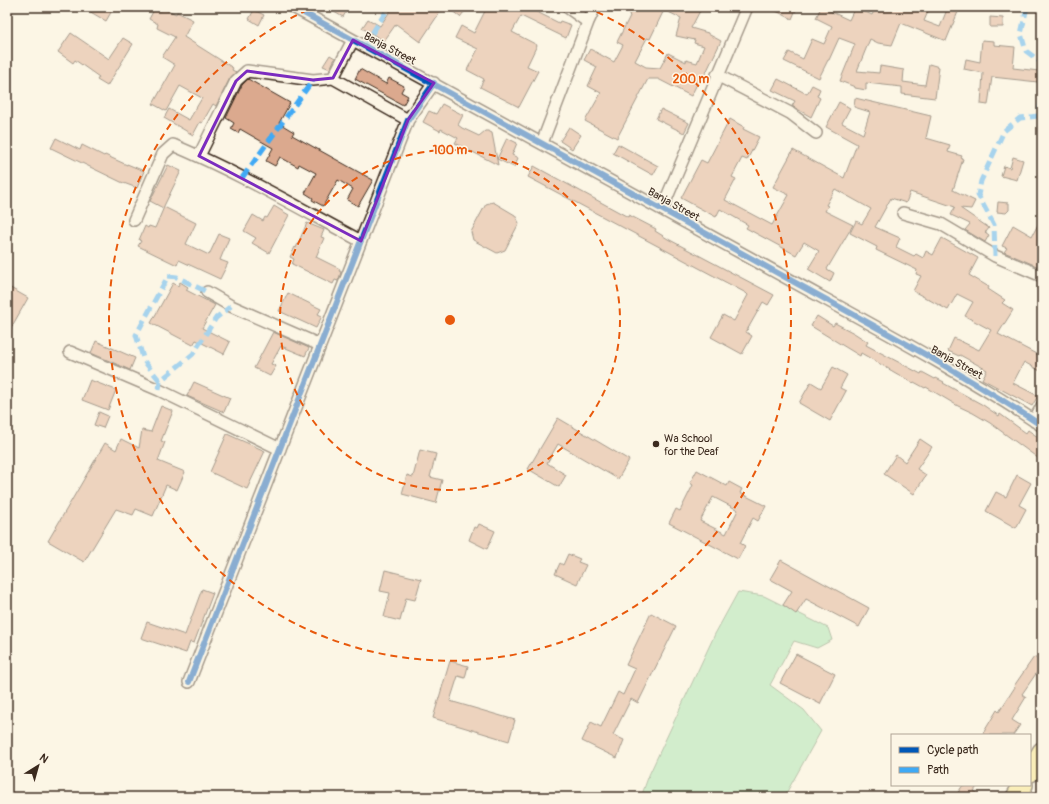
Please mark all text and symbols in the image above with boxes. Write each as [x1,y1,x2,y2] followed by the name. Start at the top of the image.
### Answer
[362,29,419,68] street label: Banja Street
[673,72,710,87] text: 200 m
[433,143,468,158] text: 100 m
[646,185,702,224] street label: Banja Street
[443,313,457,327] centre of rings
[929,343,985,382] street label: Banja Street
[664,432,720,458] place label: Wa School for the Deaf
[651,439,661,449] marker: Wa School for the Deaf
[891,734,1031,786] legend
[927,743,979,758] text: Cycle path
[18,746,58,786] north arrow
[37,751,51,766] text: N
[927,763,949,778] text: Path

